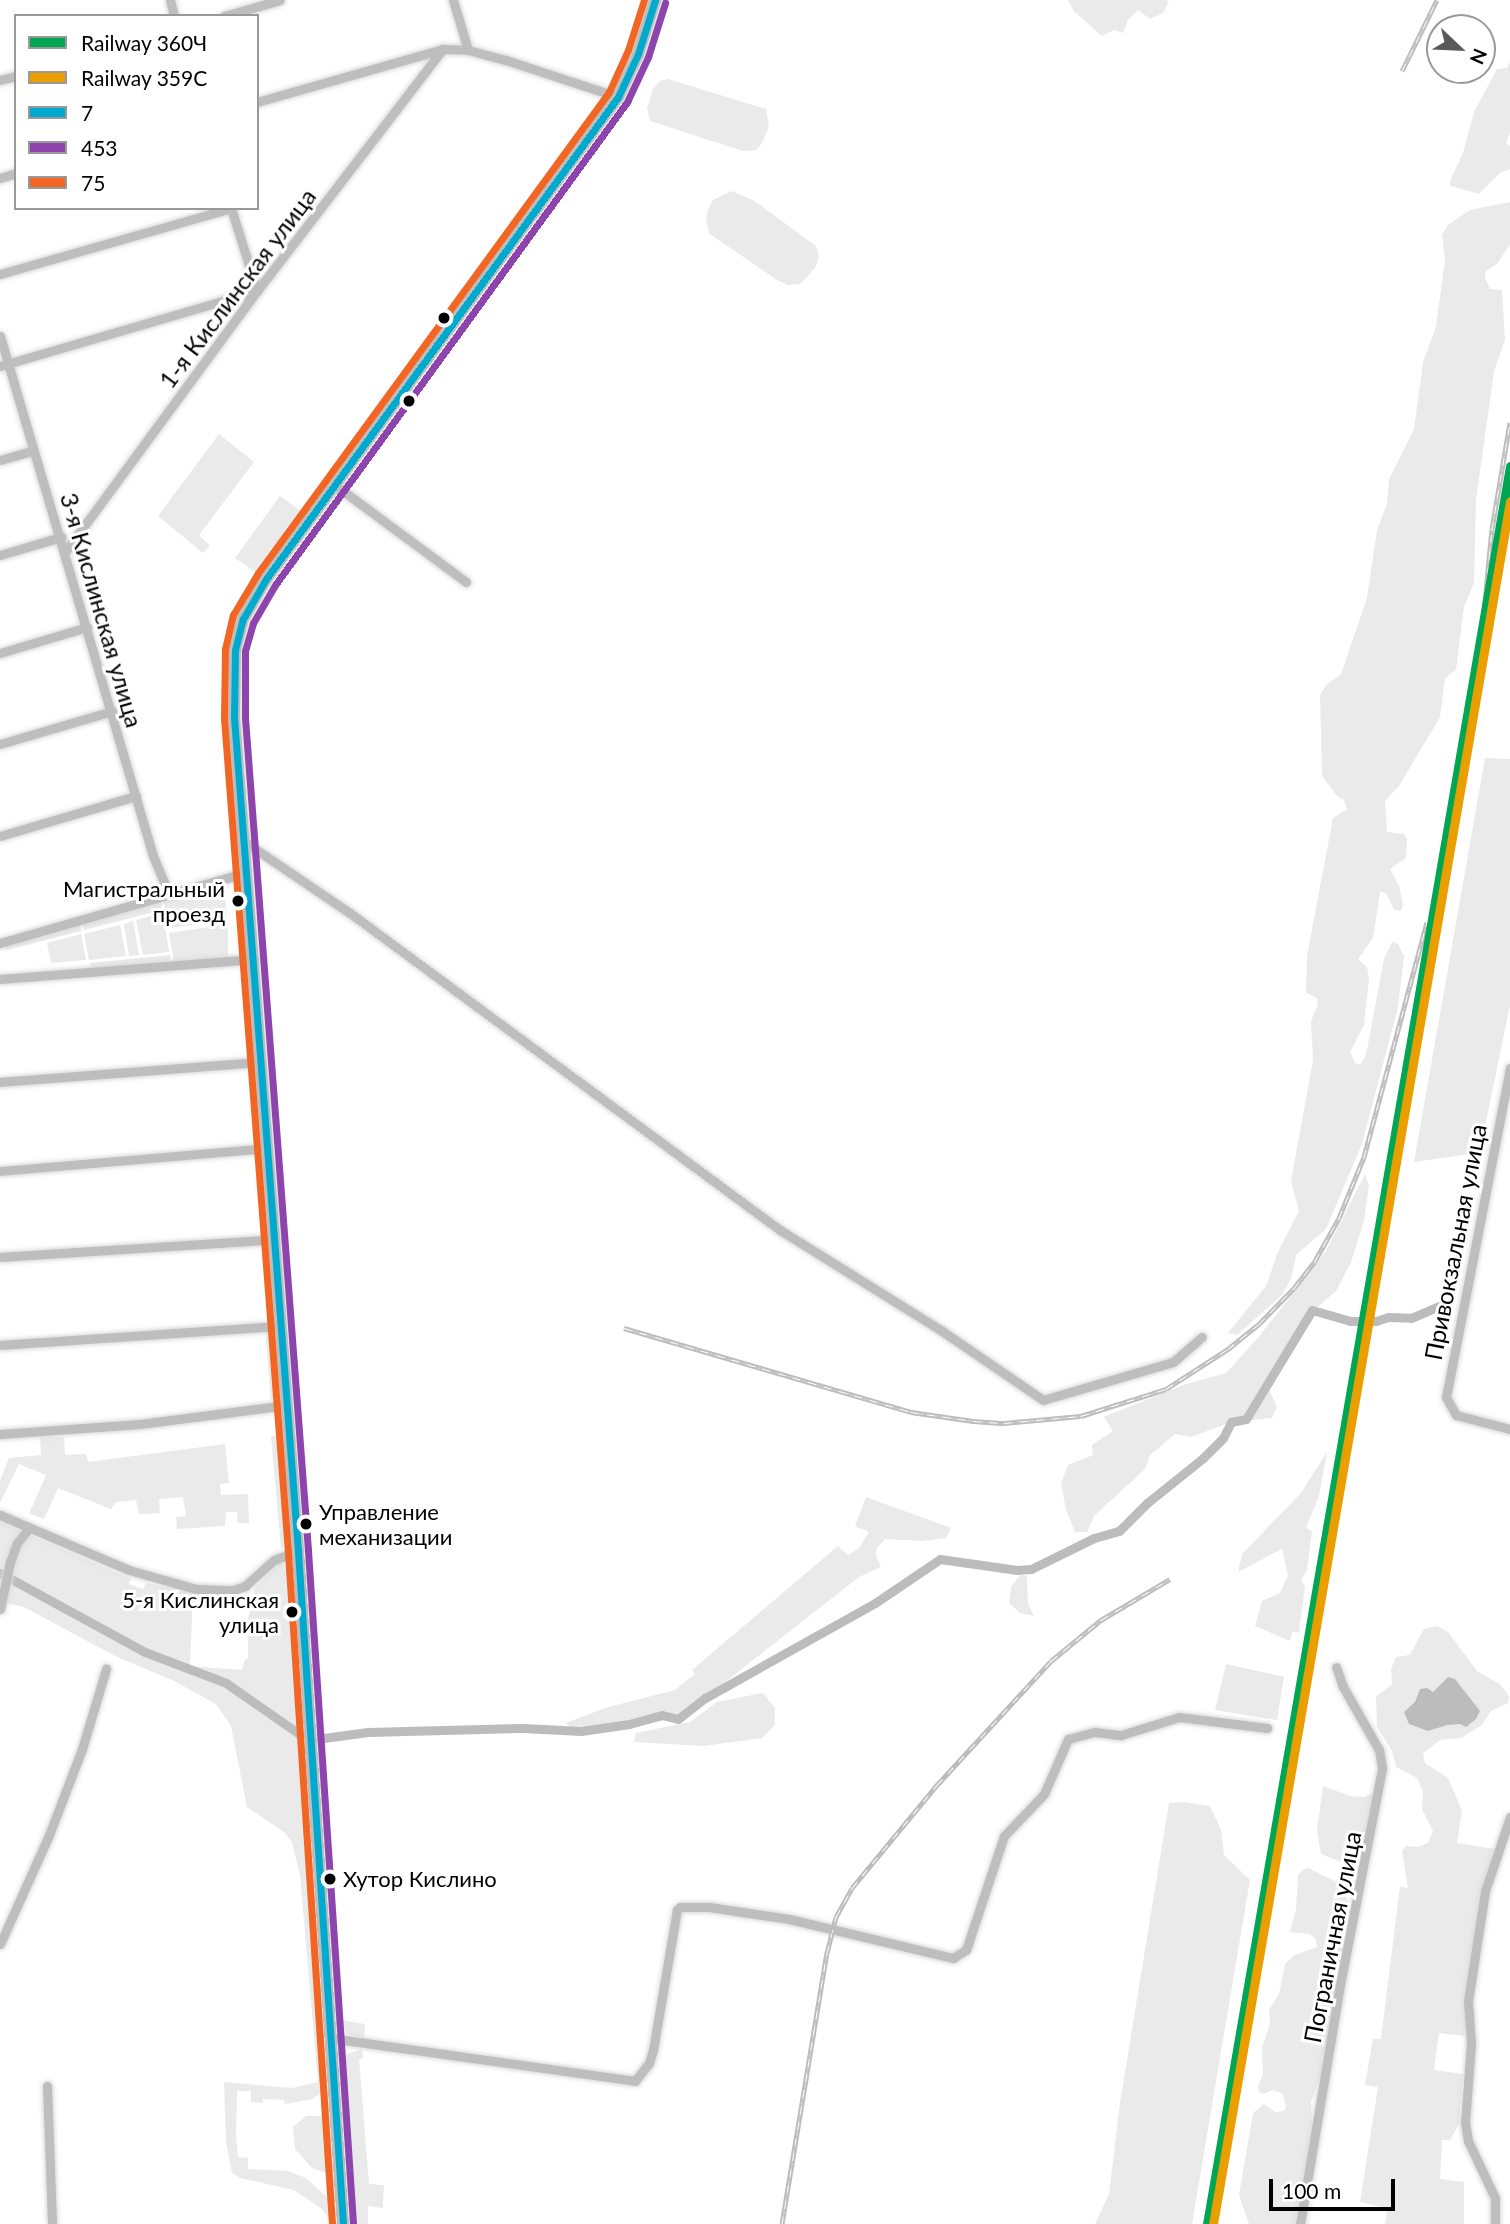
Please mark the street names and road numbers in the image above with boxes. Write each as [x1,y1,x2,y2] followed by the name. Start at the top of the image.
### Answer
[152,182,322,394] street label: 1-я Кислинская улица
[55,489,149,731] street label: 3-я Кислинская улица
[1418,1122,1492,1362] street label: Привокзальная улица
[1297,1829,1367,2045] street label: Пограничная улица

